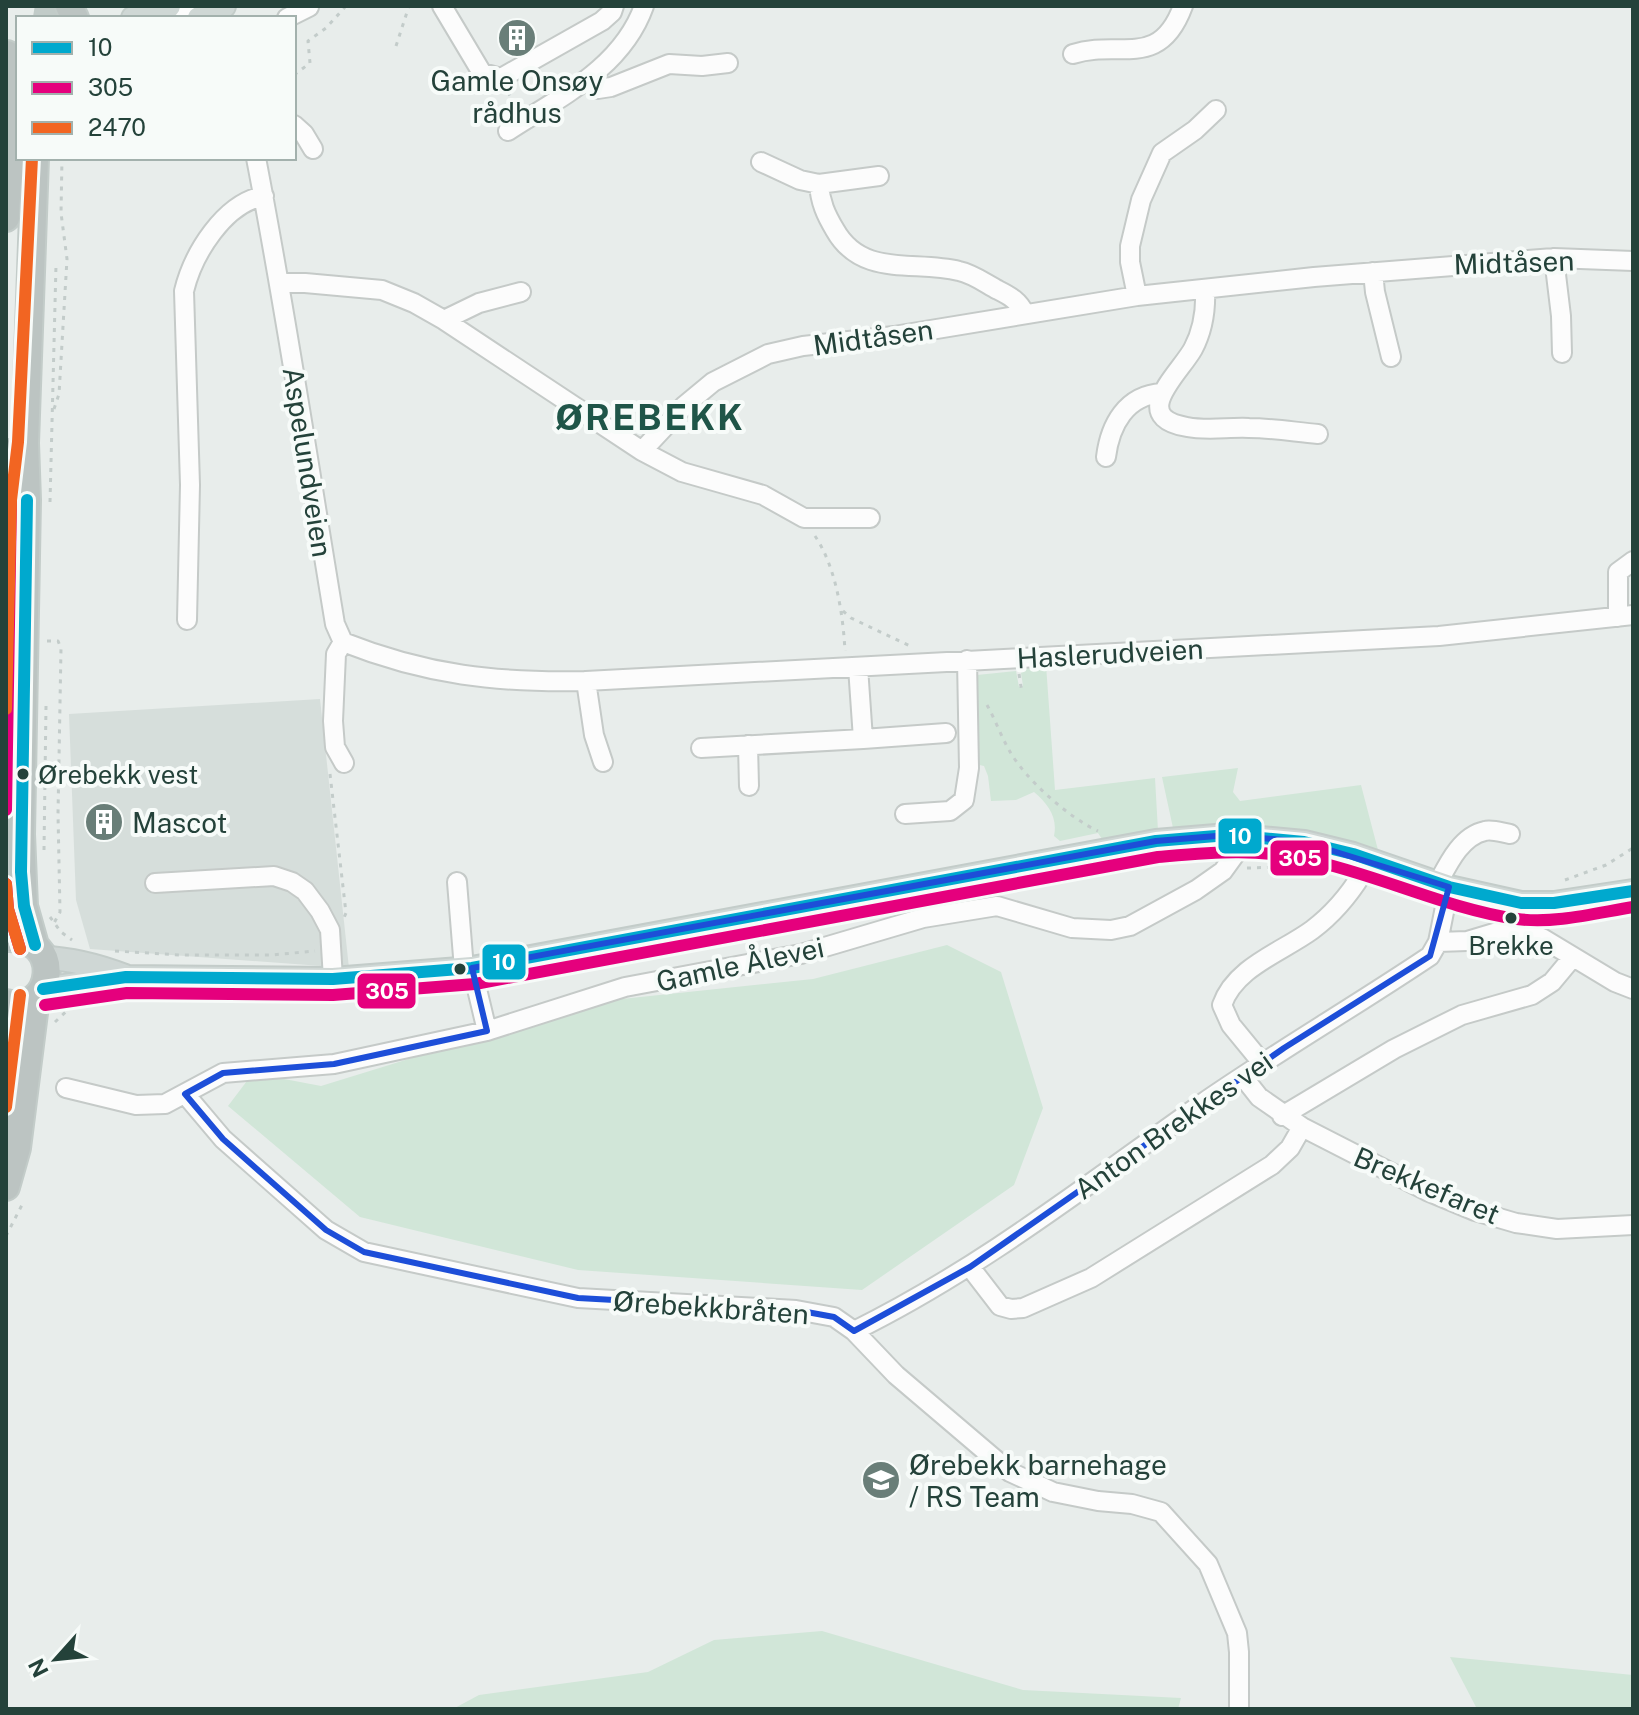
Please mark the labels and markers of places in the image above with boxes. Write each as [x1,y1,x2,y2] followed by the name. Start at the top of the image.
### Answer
[496,17,538,59] building icon: Gamle Onsøy rådhus
[431,64,603,129] place label: Gamle Onsøy rådhus
[38,759,198,790] place label: Ørebekk vest
[15,766,31,782] marker: Ørebekk vest
[83,801,125,843] building icon: Mascot
[132,806,227,839] place label: Mascot
[1503,910,1519,926] marker: Brekke
[1468,930,1554,961] place label: Brekke
[452,961,468,977] unlabelled marker
[909,1448,1167,1513] place label: Ørebekk barnehage / RS Team
[860,1459,902,1501] school or university icon: Ørebekk barnehage / RS Team

